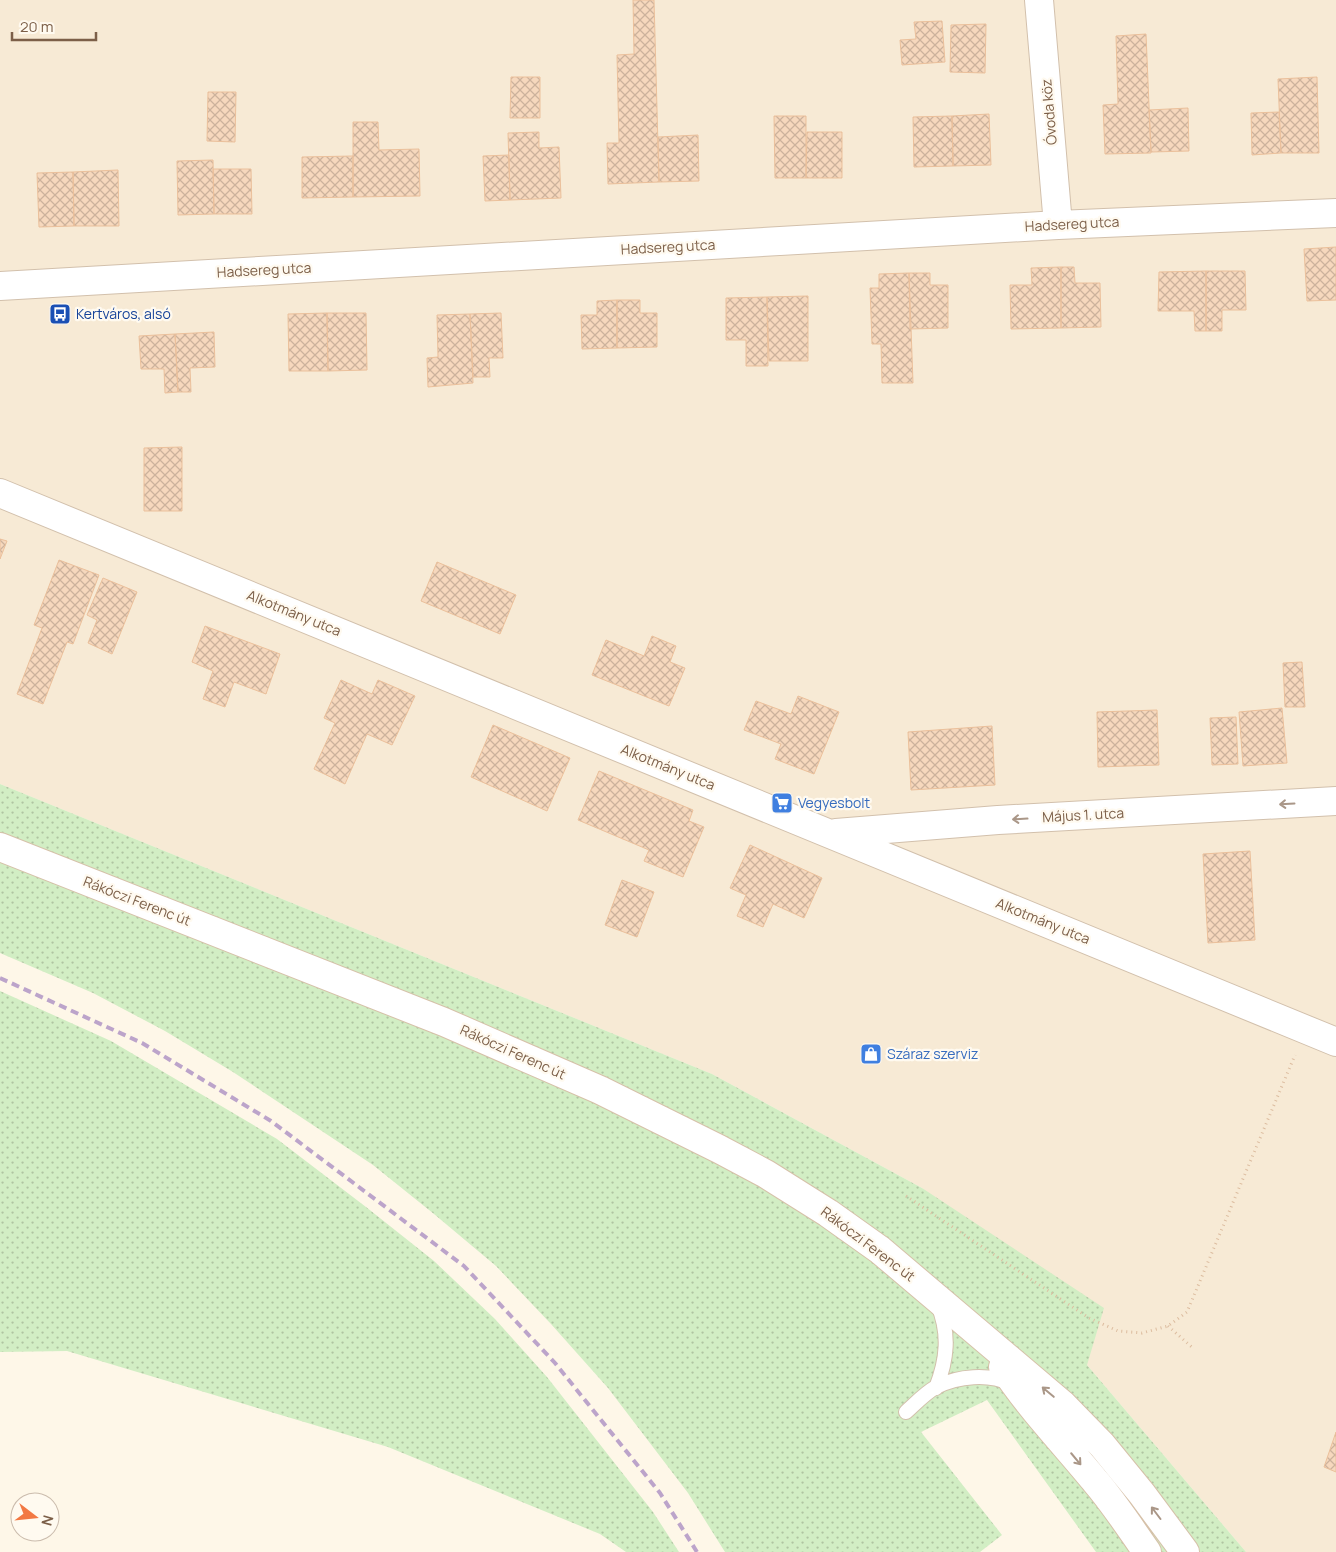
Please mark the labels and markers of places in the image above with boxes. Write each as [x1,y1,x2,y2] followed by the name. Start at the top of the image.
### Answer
[48,302,72,326] bus stop icon: Kertváros, alsó
[76,304,171,323] place label: Kertváros, alsó
[770,791,794,815] supermarket icon: Vegyesbolt
[798,793,871,812] place label: Vegyesbolt
[859,1042,883,1066] shop icon: Száraz szerviz
[887,1044,978,1063] place label: Száraz szerviz

